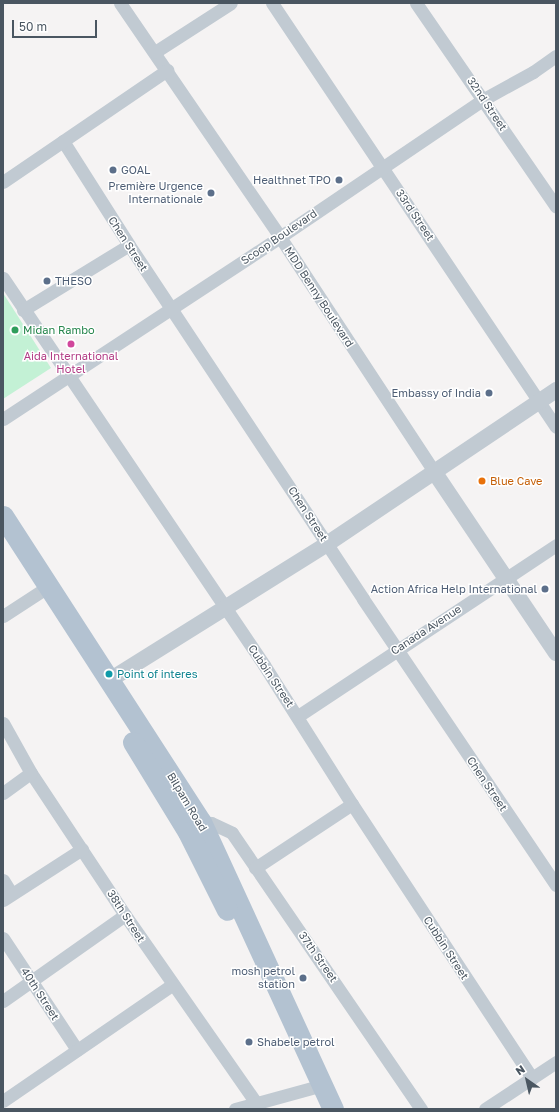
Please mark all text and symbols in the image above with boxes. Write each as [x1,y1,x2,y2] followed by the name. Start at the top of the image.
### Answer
[14,12,99,38] scale bar
[19,19,47,34] text: 50 m
[464,75,510,133] street label: 32nd Street
[121,163,150,177] place label: GOAL
[108,165,118,175] marker: GOAL
[253,173,331,187] place label: Healthnet TPO
[334,175,344,185] marker: Healthnet TPO
[108,180,203,206] place label: Première Urgence Internationale
[393,187,437,243] street label: 33rd Street
[206,188,216,198] marker: Première Urgence Internationale
[238,207,320,267] street label: Scoop Boulevard
[105,214,151,274] street label: Chen Street
[282,244,356,350] street label: MDD Benny Boulevard
[55,274,92,288] place label: THESO
[42,276,52,286] marker: THESO
[23,323,95,337] place label: Midan Rambo
[10,325,20,335] marker: Midan Rambo
[66,339,76,349] marker: Aida International Hotel
[24,350,118,376] place label: Aida International Hotel
[392,386,481,400] place label: Embassy of India
[484,388,494,398] marker: Embassy of India
[490,474,542,488] place label: Blue Cave
[477,476,487,486] marker: Blue Cave
[285,484,331,544] street label: Chen Street
[371,582,537,596] place label: Action Africa Help International
[540,584,550,594] marker: Action Africa Help International
[388,602,464,658] street label: Canada Avenue
[245,642,297,710] street label: Cubbin Street
[117,667,197,681] place label: Point of interes
[104,669,114,679] marker: Point of interes
[464,754,510,814] street label: Chen Street
[164,770,210,834] street label: Bilpam Road
[104,887,148,945] street label: 38th Street
[421,914,471,982] street label: Cubbin Street
[296,929,340,985] street label: 37th Street
[18,965,62,1023] street label: 40th Street
[231,965,295,991] place label: mosh petrol station
[298,973,308,983] marker: mosh petrol station
[257,1035,335,1049] place label: Shabele petrol
[244,1037,254,1047] marker: Shabele petrol
[507,1060,547,1100] north arrow
[513,1062,527,1077] text: N

